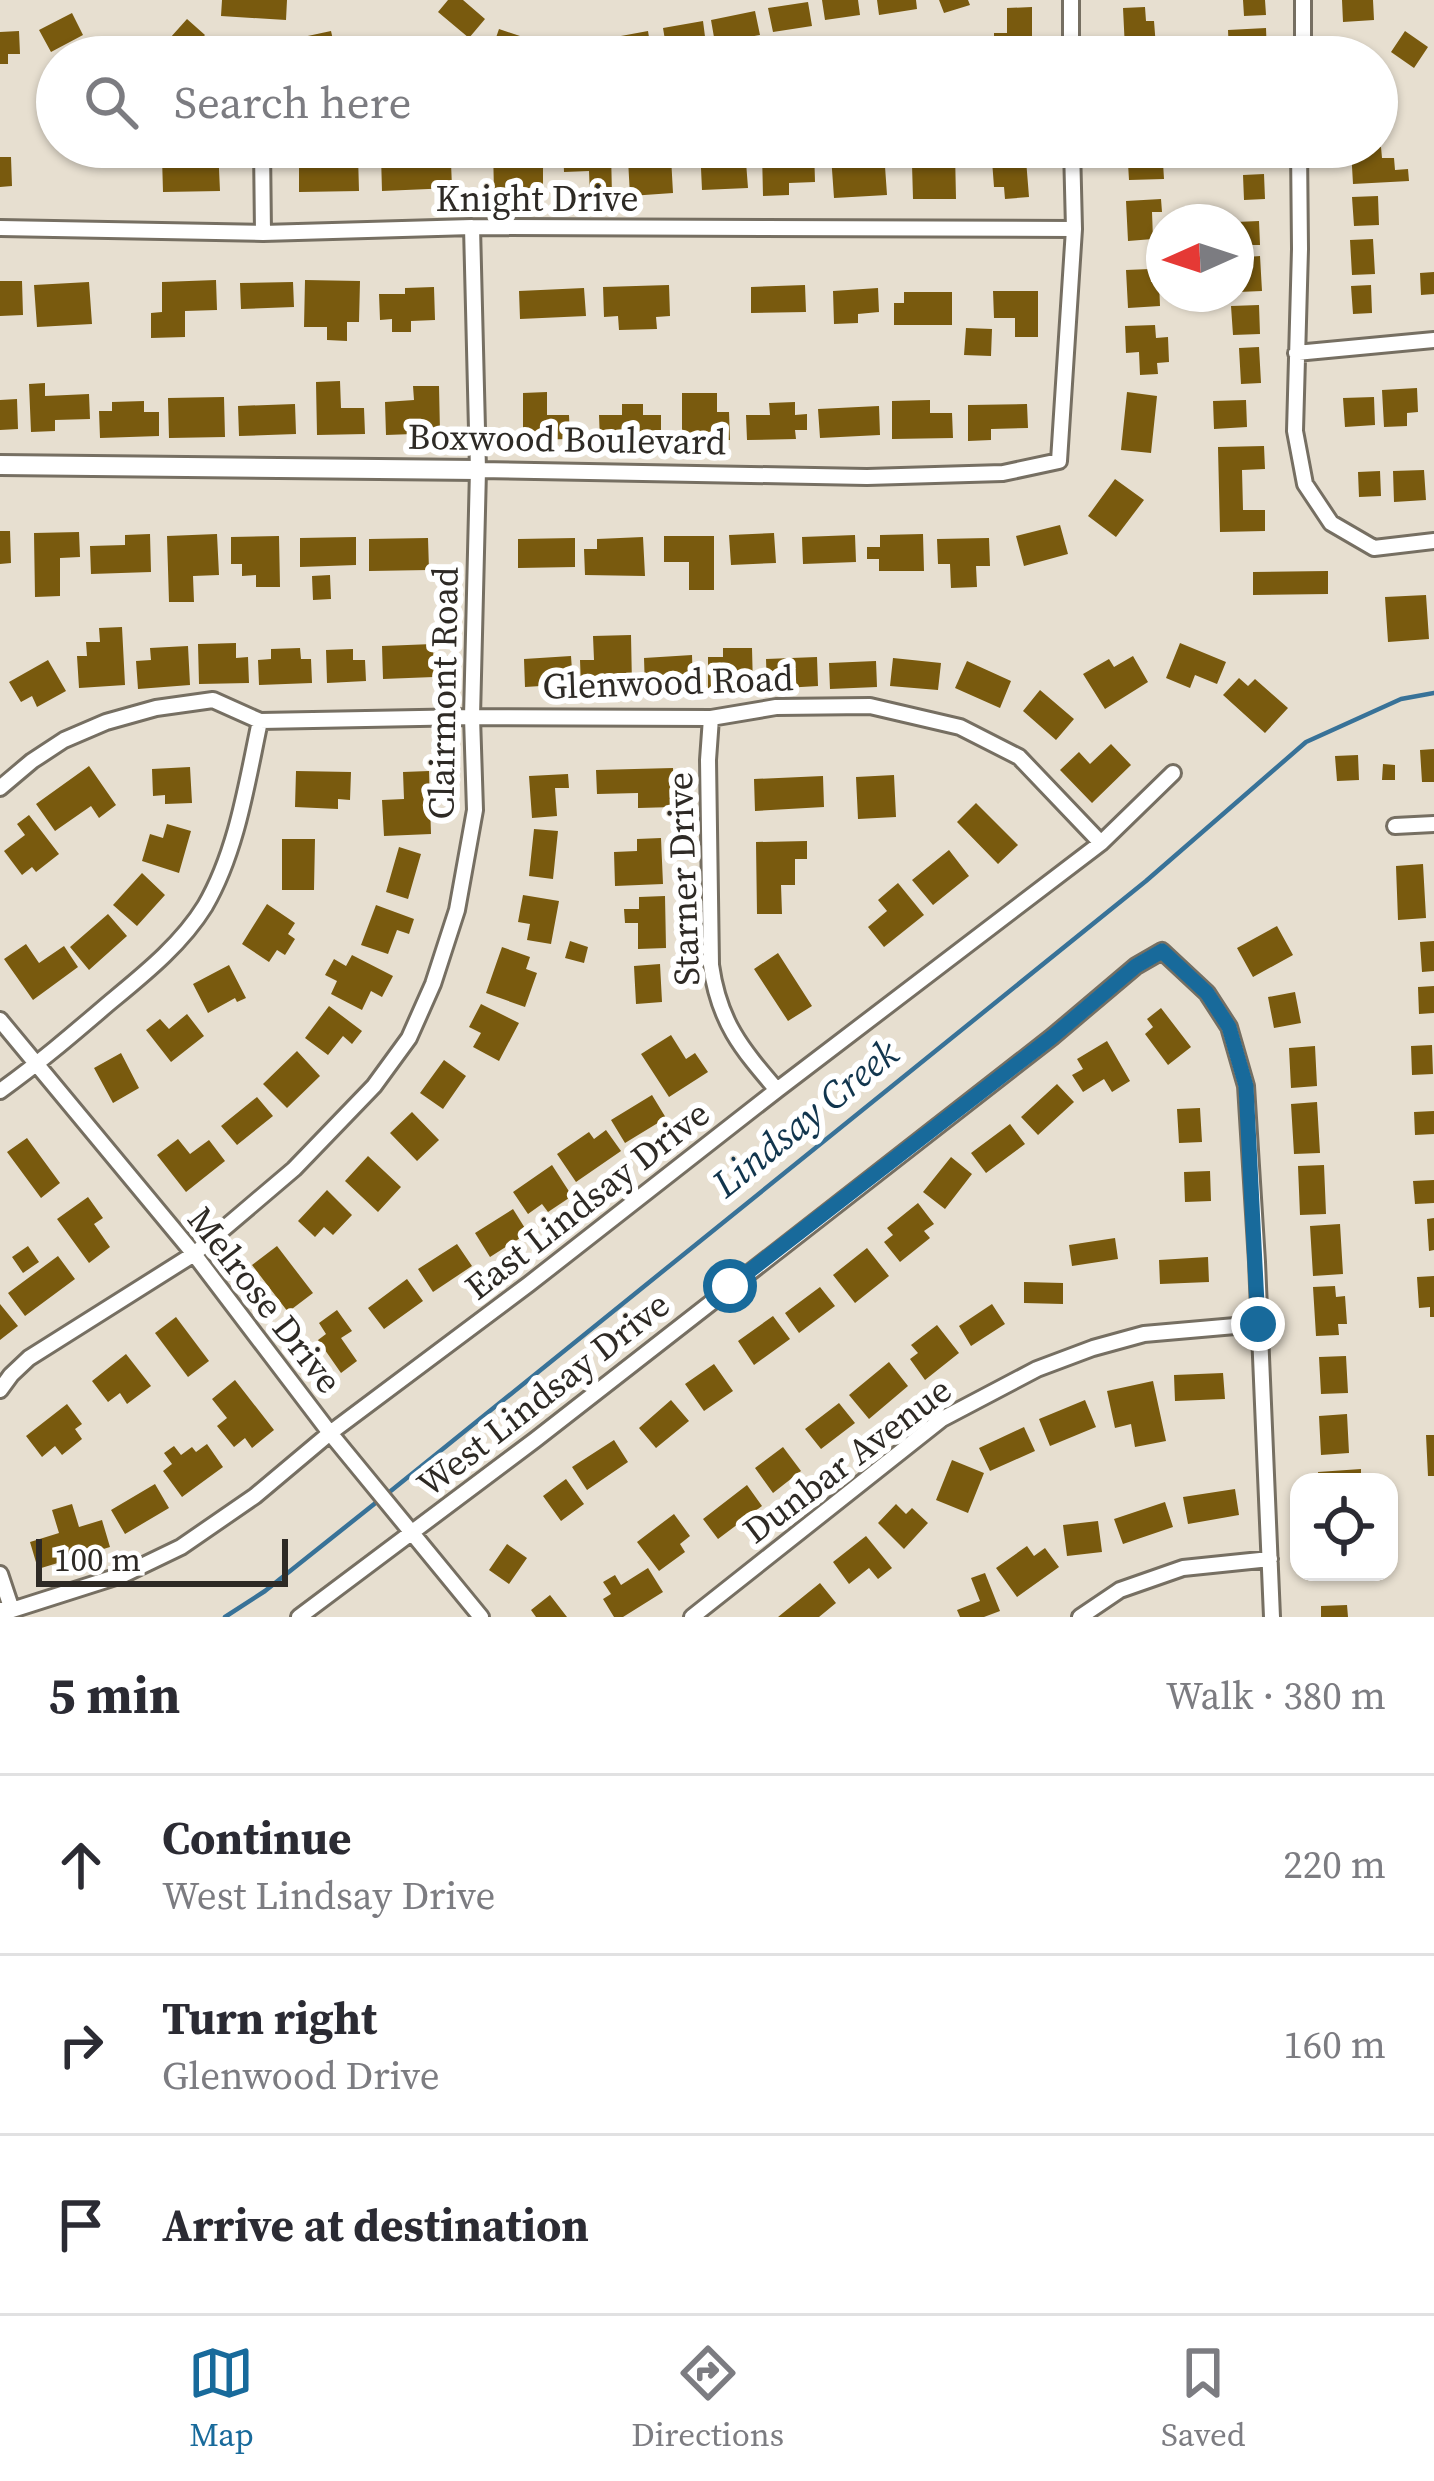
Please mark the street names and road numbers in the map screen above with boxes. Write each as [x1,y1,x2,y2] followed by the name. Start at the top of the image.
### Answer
[435,174,639,223] street label: Knight Drive
[407,412,727,466] street label: Boxwood Boulevard
[416,566,470,820] street label: Clairmont Road
[542,653,794,711] street label: Glenwood Road
[655,771,711,987] street label: Starner Drive
[455,1089,719,1311] street label: East Lindsay Drive
[177,1197,353,1403] street label: Melrose Drive
[407,1280,679,1508] street label: West Lindsay Drive
[733,1365,961,1555] street label: Dunbar Avenue

